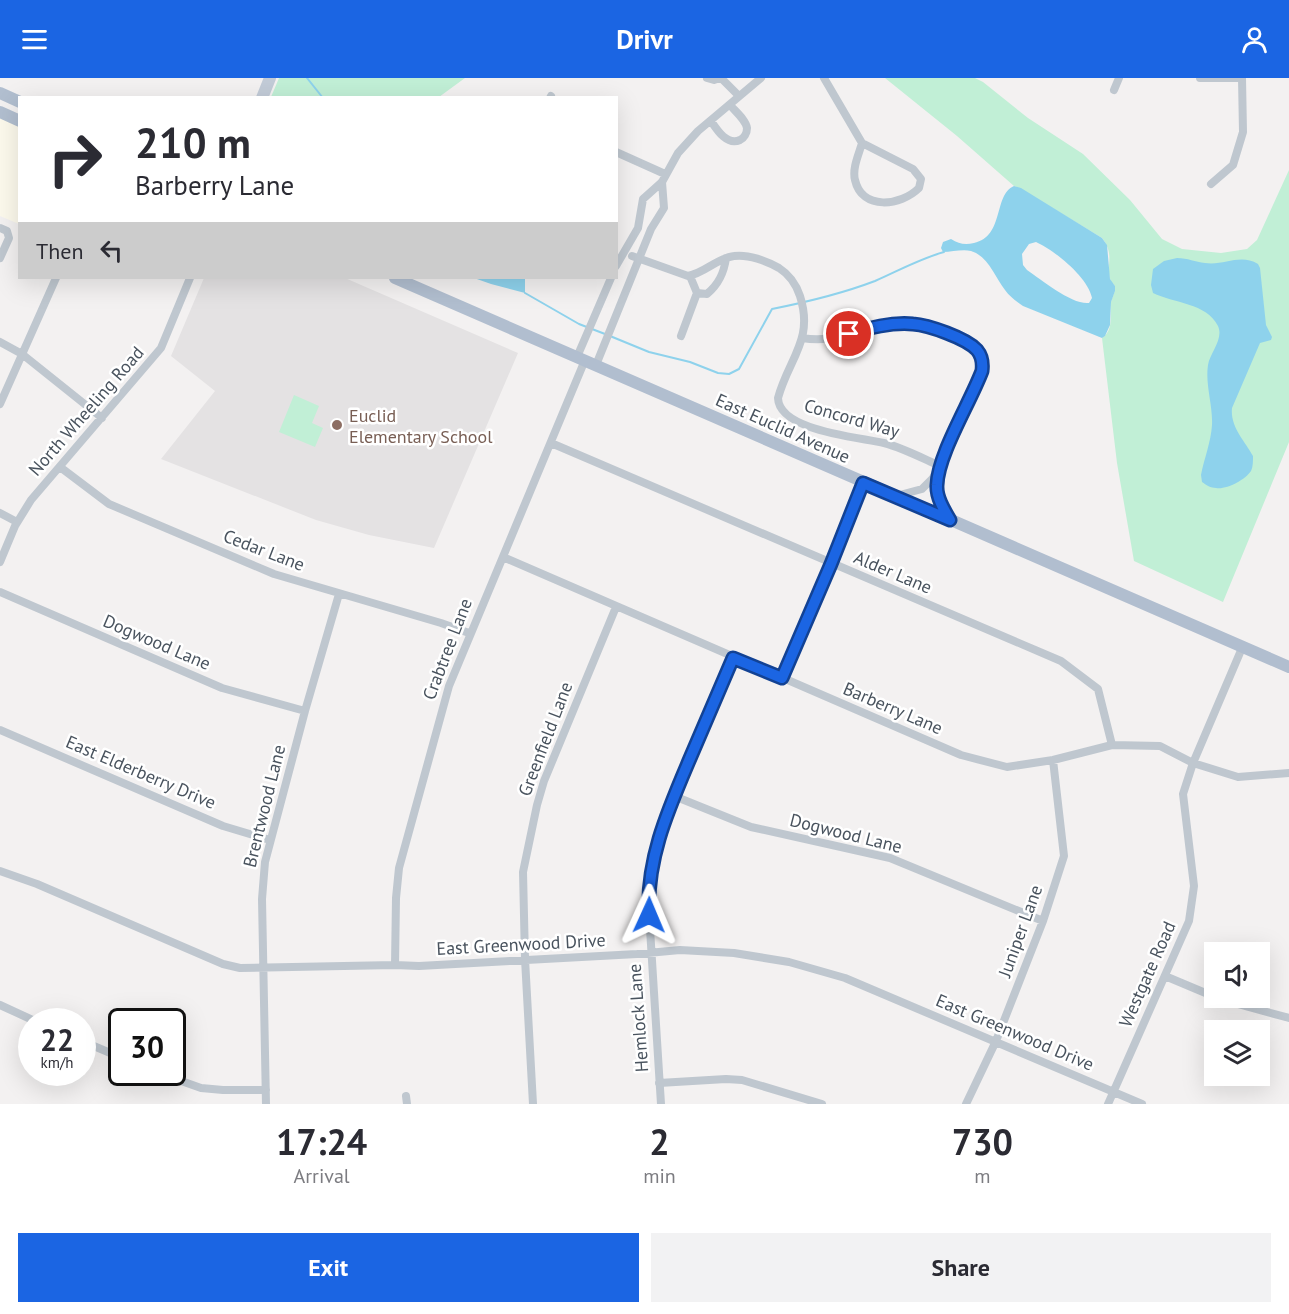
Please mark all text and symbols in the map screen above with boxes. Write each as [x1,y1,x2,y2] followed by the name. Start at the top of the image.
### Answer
[616,22,673,56] text: Drivr
[18,23,51,56] icon: menu
[1238,23,1271,56] icon: person
[135,115,251,170] text: 210 m
[36,120,114,198] icon: right
[135,168,294,202] text: Barberry Lane
[95,234,128,267] icon: left
[36,237,83,265] text: Then
[823,308,874,359] pin
[832,317,865,350] icon: arrive
[23,341,149,481] street label: North Wheeling Road
[712,388,854,468] street label: East Euclid Avenue
[802,393,903,443] street label: Concord Way
[349,404,493,448] place label: Euclid Elementary School
[330,418,344,432] marker: Euclid Elementary School
[220,524,308,576] street label: Cedar Lane
[851,545,935,599] street label: Alder Lane
[417,595,477,703] street label: Crabtree Lane
[100,609,214,675] street label: Dogwood Lane
[840,677,946,739] street label: Barberry Lane
[513,679,577,799] street label: Greenfield Lane
[62,730,220,814] street label: East Elderberry Drive
[238,742,290,870] street label: Brentwood Lane
[788,808,904,858] street label: Dogwood Lane
[992,882,1047,981] street label: Juniper Lane
[617,883,681,947] position arrow
[1113,918,1181,1030] street label: Westgate Road
[436,928,606,960] street label: East Greenwood Drive
[1204,942,1270,1086] map controls
[1204,942,1270,1008] button: sound
[623,963,653,1073] street label: Hemlock Lane
[933,988,1097,1076] street label: East Greenwood Drive
[108,1008,186,1086] speed limit sign: 30
[40,1020,74,1059] text: 22
[1204,1020,1270,1086] button: layers
[41,1053,73,1072] text: km/h
[276,1118,367,1165] text: 17:24
[649,1118,670,1165] text: 2
[952,1118,1013,1165] text: 730
[294,1163,350,1189] text: Arrival
[643,1163,676,1189] text: min
[974,1163,991,1189] text: m
[18,1233,639,1302] button: Exit
[651,1233,1271,1302] button: Share

